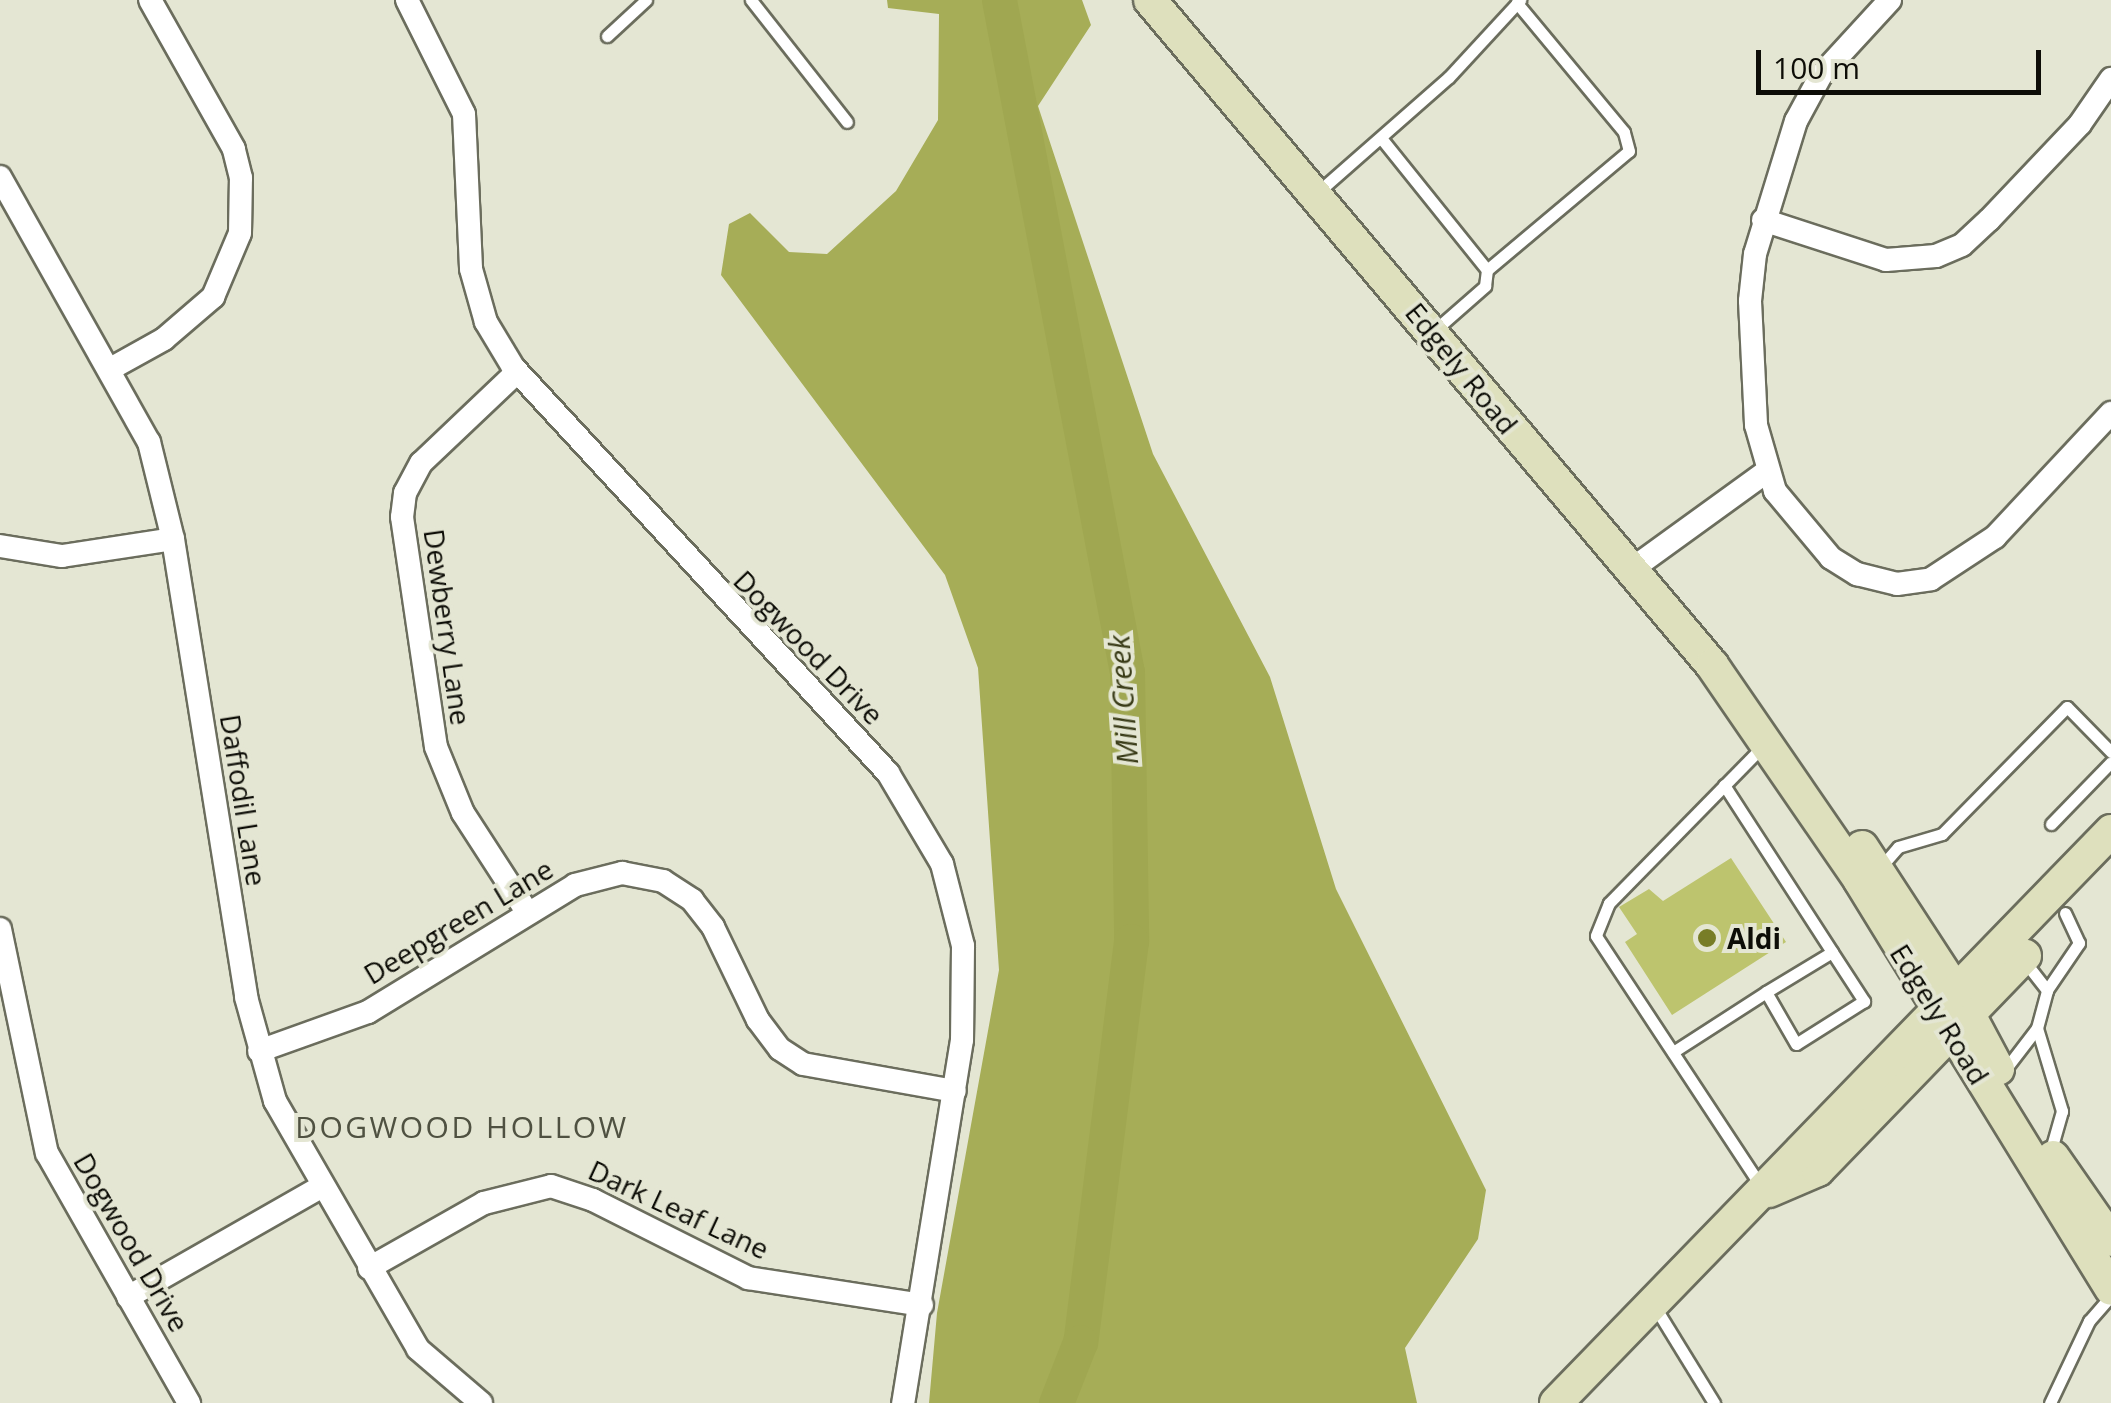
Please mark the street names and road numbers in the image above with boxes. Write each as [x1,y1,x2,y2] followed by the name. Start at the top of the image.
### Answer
[1399,296,1525,440] street label: Edgely Road
[418,527,478,727] street label: Dewberry Lane
[727,563,891,731] street label: Dogwood Drive
[214,712,274,888] street label: Daffodil Lane
[357,851,559,991] street label: Deepgreen Lane
[1884,938,1996,1090] street label: Edgely Road
[67,1147,197,1337] street label: Dogwood Drive
[584,1153,774,1265] street label: Dark Leaf Lane

